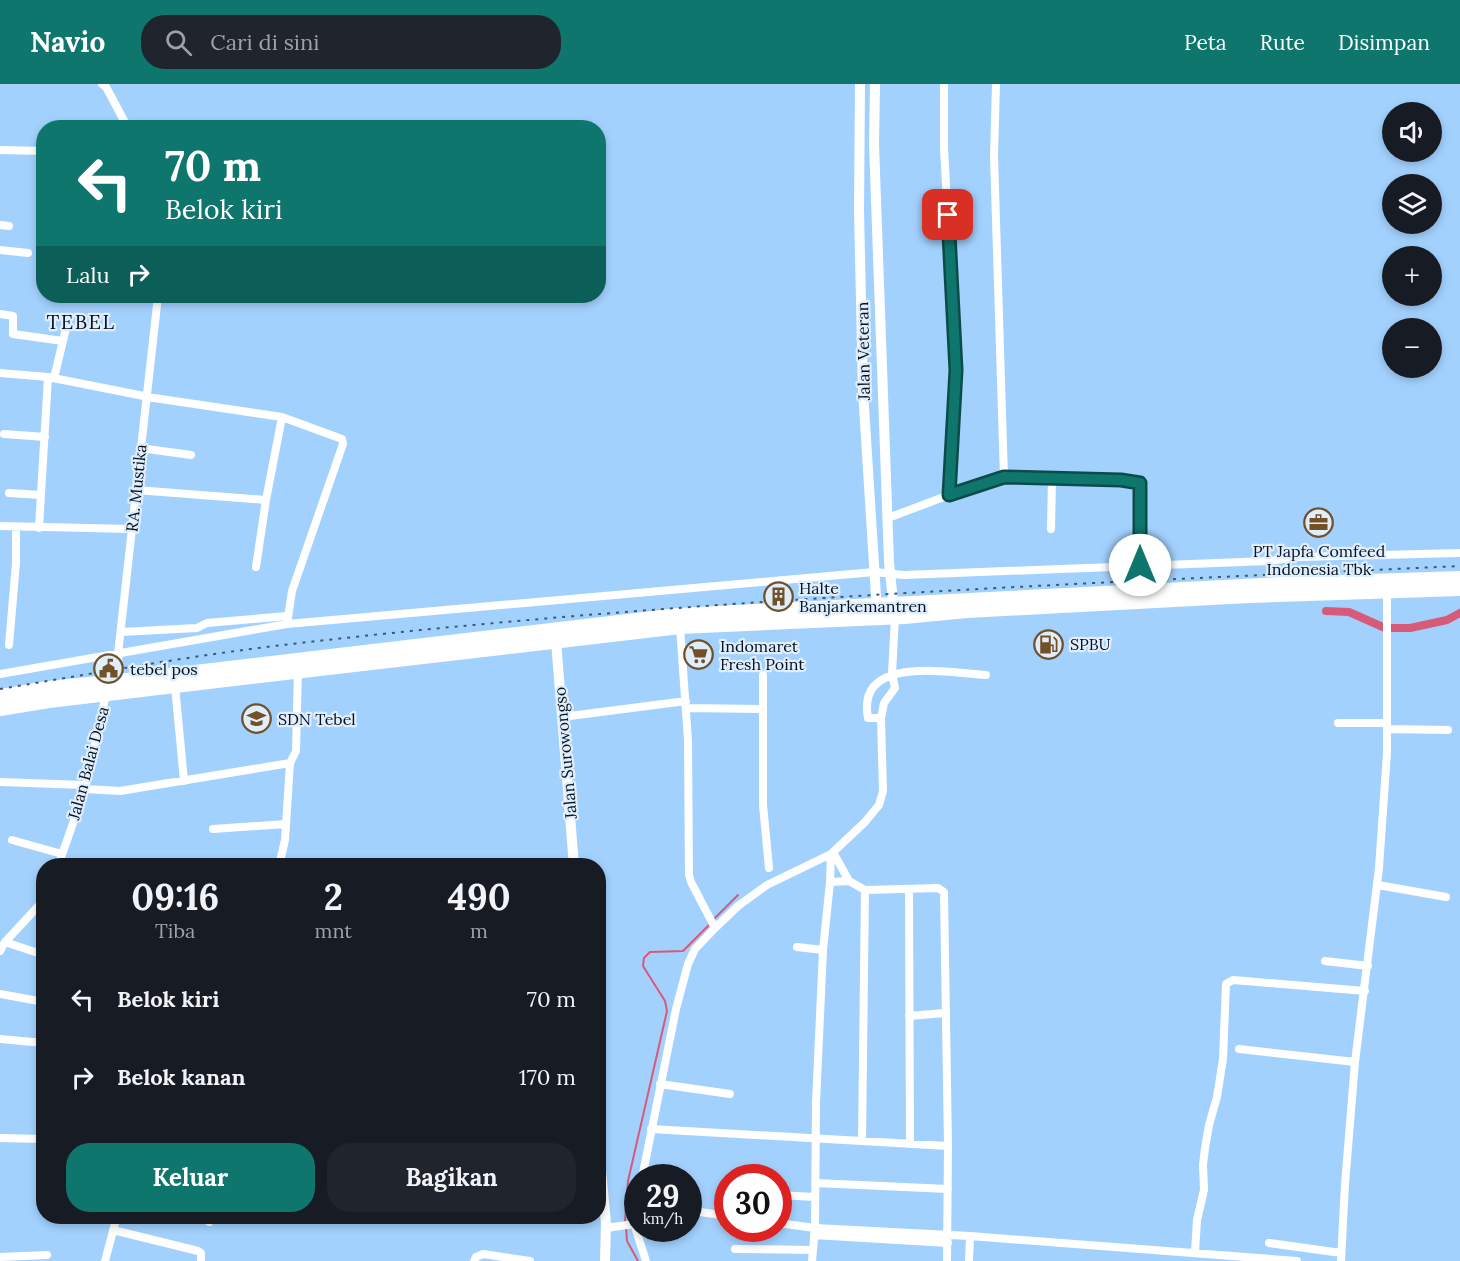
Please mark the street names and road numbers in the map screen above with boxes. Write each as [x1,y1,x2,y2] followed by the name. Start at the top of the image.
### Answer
[852,301,874,401] street label: Jalan Veteran
[121,443,151,533] street label: RA. Mustika
[549,686,581,821] street label: Jalan Surowongso
[63,704,113,823] street label: Jalan Balai Desa

